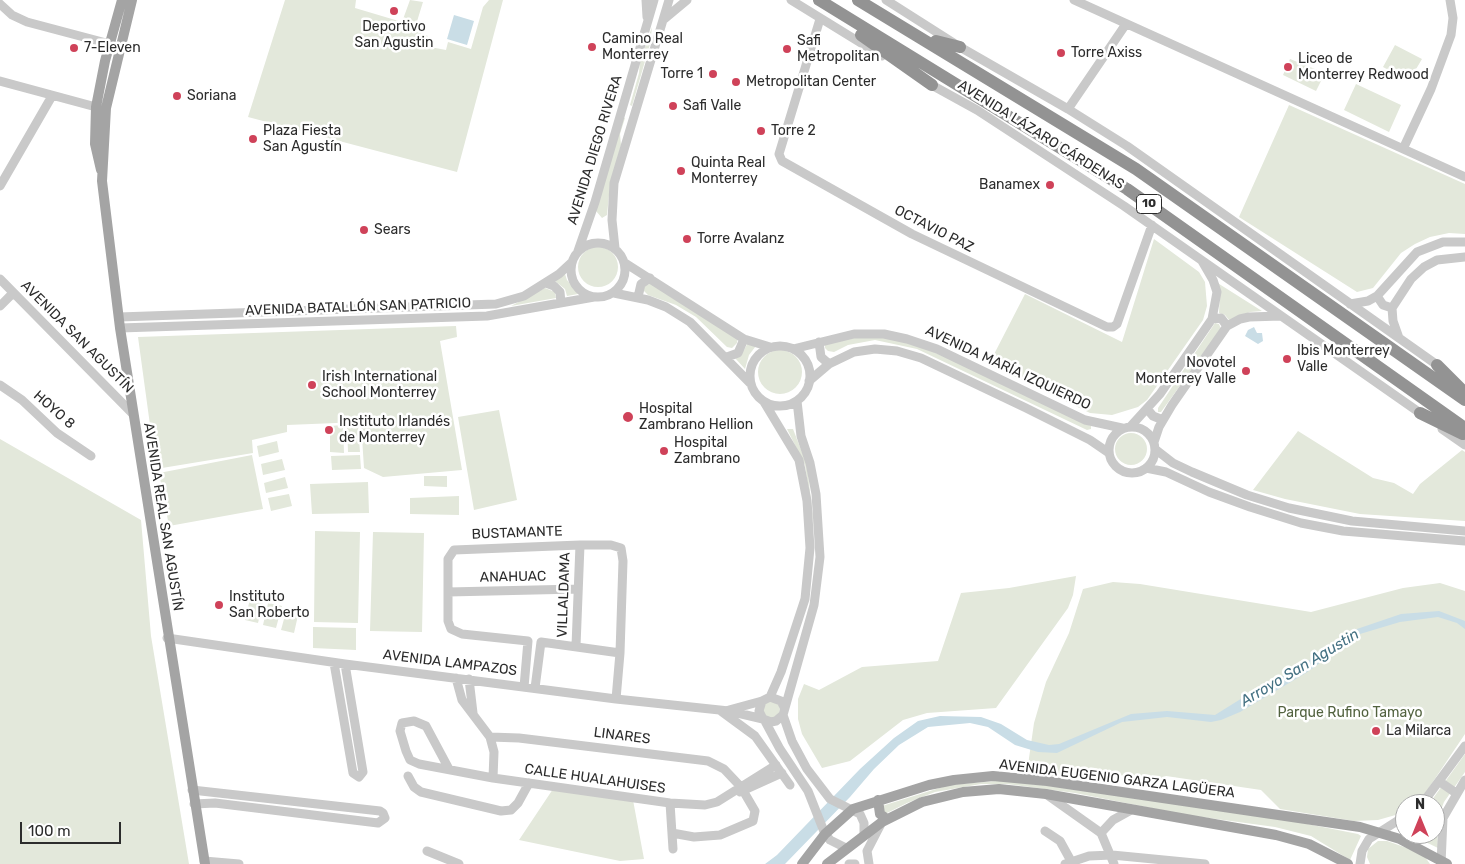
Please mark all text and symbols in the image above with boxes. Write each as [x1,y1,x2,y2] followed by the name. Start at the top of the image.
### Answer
[388,5,400,17] marker: Deportivo San Agustin
[355,19,433,52] place label: Deportivo San Agustin
[602,31,683,64] place label: Camino Real Monterrey
[797,33,879,65] place label: Safi Metropolitan
[84,40,141,56] place label: 7-Eleven
[586,41,598,53] marker: Camino Real Monterrey
[68,42,80,54] marker: 7-Eleven
[781,43,793,55] marker: Safi Metropolitan
[1071,45,1142,61] place label: Torre Axiss
[1055,47,1067,59] marker: Torre Axiss
[1298,51,1429,84] place label: Liceo de Monterrey Redwood
[1282,61,1294,73] marker: Liceo de Monterrey Redwood
[660,66,703,82] place label: Torre 1
[707,68,719,80] marker: Torre 1
[564,73,626,227] street label: AVENIDA DIEGO RIVERA
[746,74,876,90] place label: Metropolitan Center
[730,76,742,88] marker: Metropolitan Center
[955,77,1127,193] street label: AVENIDA LÁZARO CÁRDENAS
[187,88,236,104] place label: Soriana
[171,90,183,102] marker: Soriana
[683,98,741,114] place label: Safi Valle
[667,100,679,112] marker: Safi Valle
[263,123,342,156] place label: Plaza Fiesta San Agustín
[771,123,816,139] place label: Torre 2
[755,125,767,137] marker: Torre 2
[247,133,259,145] marker: Plaza Fiesta San Agustín
[691,155,765,188] place label: Quinta Real Monterrey
[675,165,687,177] marker: Quinta Real Monterrey
[979,177,1040,193] place label: Banamex
[1044,179,1056,191] marker: Banamex
[1136,194,1162,213] road number: 10
[892,202,976,256] street label: OCTAVIO PAZ
[374,222,411,238] place label: Sears
[358,224,370,236] marker: Sears
[697,231,784,247] place label: Torre Avalanz
[681,233,693,245] marker: Torre Avalanz
[17,277,137,397] street label: AVENIDA SAN AGUSTÍN
[245,295,471,319] street label: AVENIDA BATALLÓN SAN PATRICIO
[923,322,1093,414] street label: AVENIDA MARÍA IZQUIERDO
[1297,343,1390,376] place label: Ibis Monterrey Valle
[1281,353,1293,365] marker: Ibis Monterrey Valle
[1135,355,1236,388] place label: Novotel Monterrey Valle
[1240,365,1252,377] marker: Novotel Monterrey Valle
[322,369,437,402] place label: Irish International School Monterrey
[306,379,318,391] marker: Irish International School Monterrey
[30,387,78,433] street label: HOYO 8
[639,401,753,434] place label: Hospital Zambrano Hellion
[621,410,635,424] marker: Hospital Zambrano Hellion
[339,414,450,447] place label: Instituto Irlandés de Monterrey
[140,422,186,612] street label: AVENIDA REAL SAN AGUSTÍN
[323,424,335,436] marker: Instituto Irlandés de Monterrey
[674,435,740,468] place label: Hospital Zambrano
[658,445,670,457] marker: Hospital Zambrano
[471,523,563,543] street label: BUSTAMANTE
[554,552,574,638] street label: VILLALDAMA
[480,568,546,586] street label: ANAHUAC
[229,589,309,622] place label: Instituto San Roberto
[213,599,225,611] marker: Instituto San Roberto
[1237,626,1363,710] water label: Arroyo San Agustin
[382,646,518,680] street label: AVENIDA LAMPAZOS
[1277,705,1423,721] park label: Parque Rufino Tamayo
[1386,723,1451,739] place label: La Milarca
[593,724,651,748] street label: LINARES
[1370,725,1382,737] marker: La Milarca
[998,756,1236,802] street label: AVENIDA EUGENIO GARZA LAGÜERA
[523,761,667,797] street label: CALLE HUALAHUISES
[1395,794,1445,844] north arrow
[1415,796,1425,813] text: N
[22,812,124,844] scale bar
[28,822,70,840] text: 100 m

